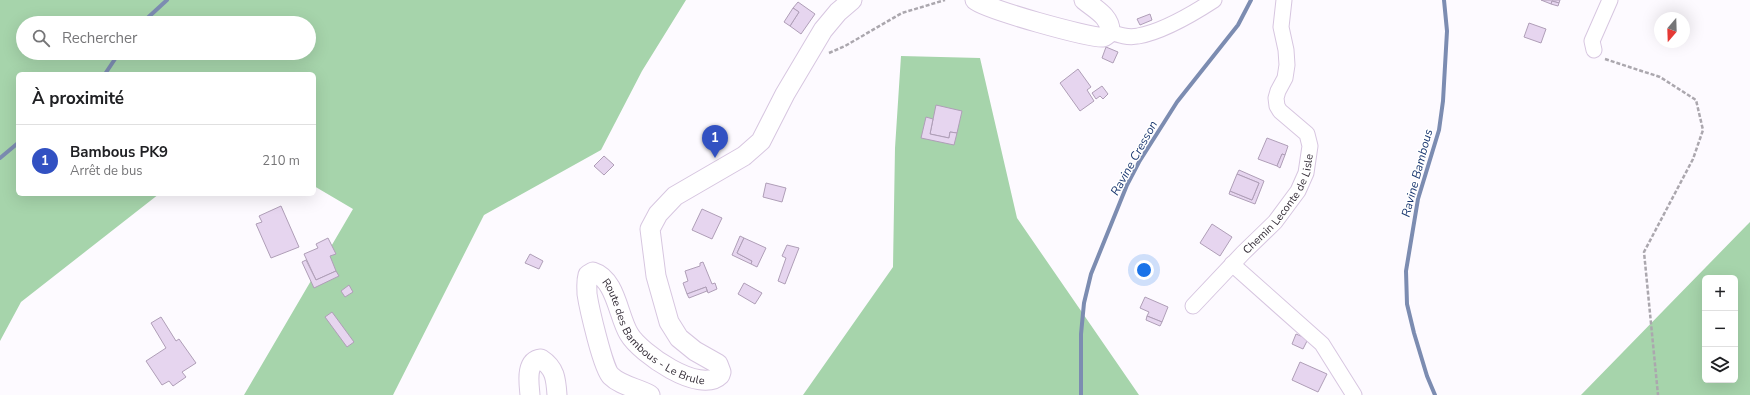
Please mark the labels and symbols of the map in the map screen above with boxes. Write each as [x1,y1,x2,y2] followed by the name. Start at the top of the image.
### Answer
[1654,12,1690,48] north arrow
[1107,118,1161,198] water label: Ravine Cresson
[702,125,728,158] pin: 1
[1398,127,1436,219] water label: Ravine Bambous
[1239,153,1316,257] street label: Chemin Leconte de Lisle
[1134,260,1154,280] your location
[599,275,706,388] street label: Route des Bambous - Le Brule

